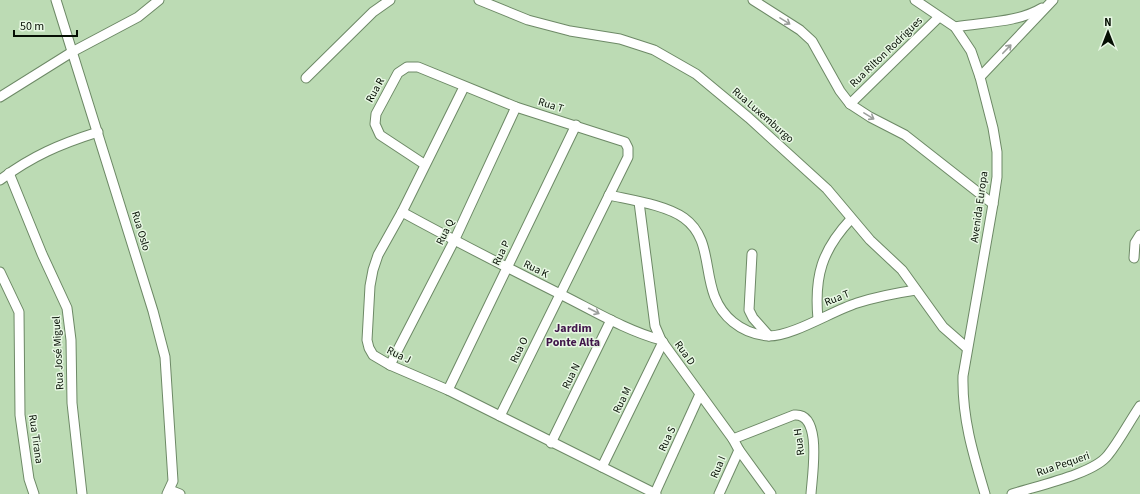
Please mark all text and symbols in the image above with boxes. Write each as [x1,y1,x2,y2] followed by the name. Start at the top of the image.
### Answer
[14,12,77,38] scale bar
[1088,12,1128,52] north arrow
[846,13,926,91] street label: Rua Rilton Rodrigues
[1104,15,1112,30] text: N
[780,17,791,25] one-way arrow
[20,18,44,35] text: 50 m
[1003,44,1012,54] one-way arrow
[362,75,388,105] street label: Rua R
[729,84,797,146] street label: Rua Luxemburgo
[536,94,566,116] street label: Rua T
[863,113,875,121] one-way arrow
[967,170,991,244] street label: Avenida Europa
[128,209,154,253] street label: Rua Oslo
[432,216,458,248] street label: Rua Q
[489,238,513,268] street label: Rua P
[521,256,552,282] street label: Rua K
[822,286,852,310] street label: Rua T
[588,308,600,316] one-way arrow
[49,315,67,390] street label: Rua José Miguel
[546,320,600,351] district label: Jardim Ponte Alta
[506,334,532,366] street label: Rua O
[671,338,699,368] street label: Rua D
[384,343,414,367] street label: Rua J
[558,361,584,391] street label: Rua N
[609,384,635,416] street label: Rua M
[25,414,47,464] street label: Rua Tirana
[655,424,679,454] street label: Rua S
[790,428,808,456] street label: Rua H
[1034,448,1092,480] street label: Rua Pequeri
[707,454,729,480] street label: Rua I

